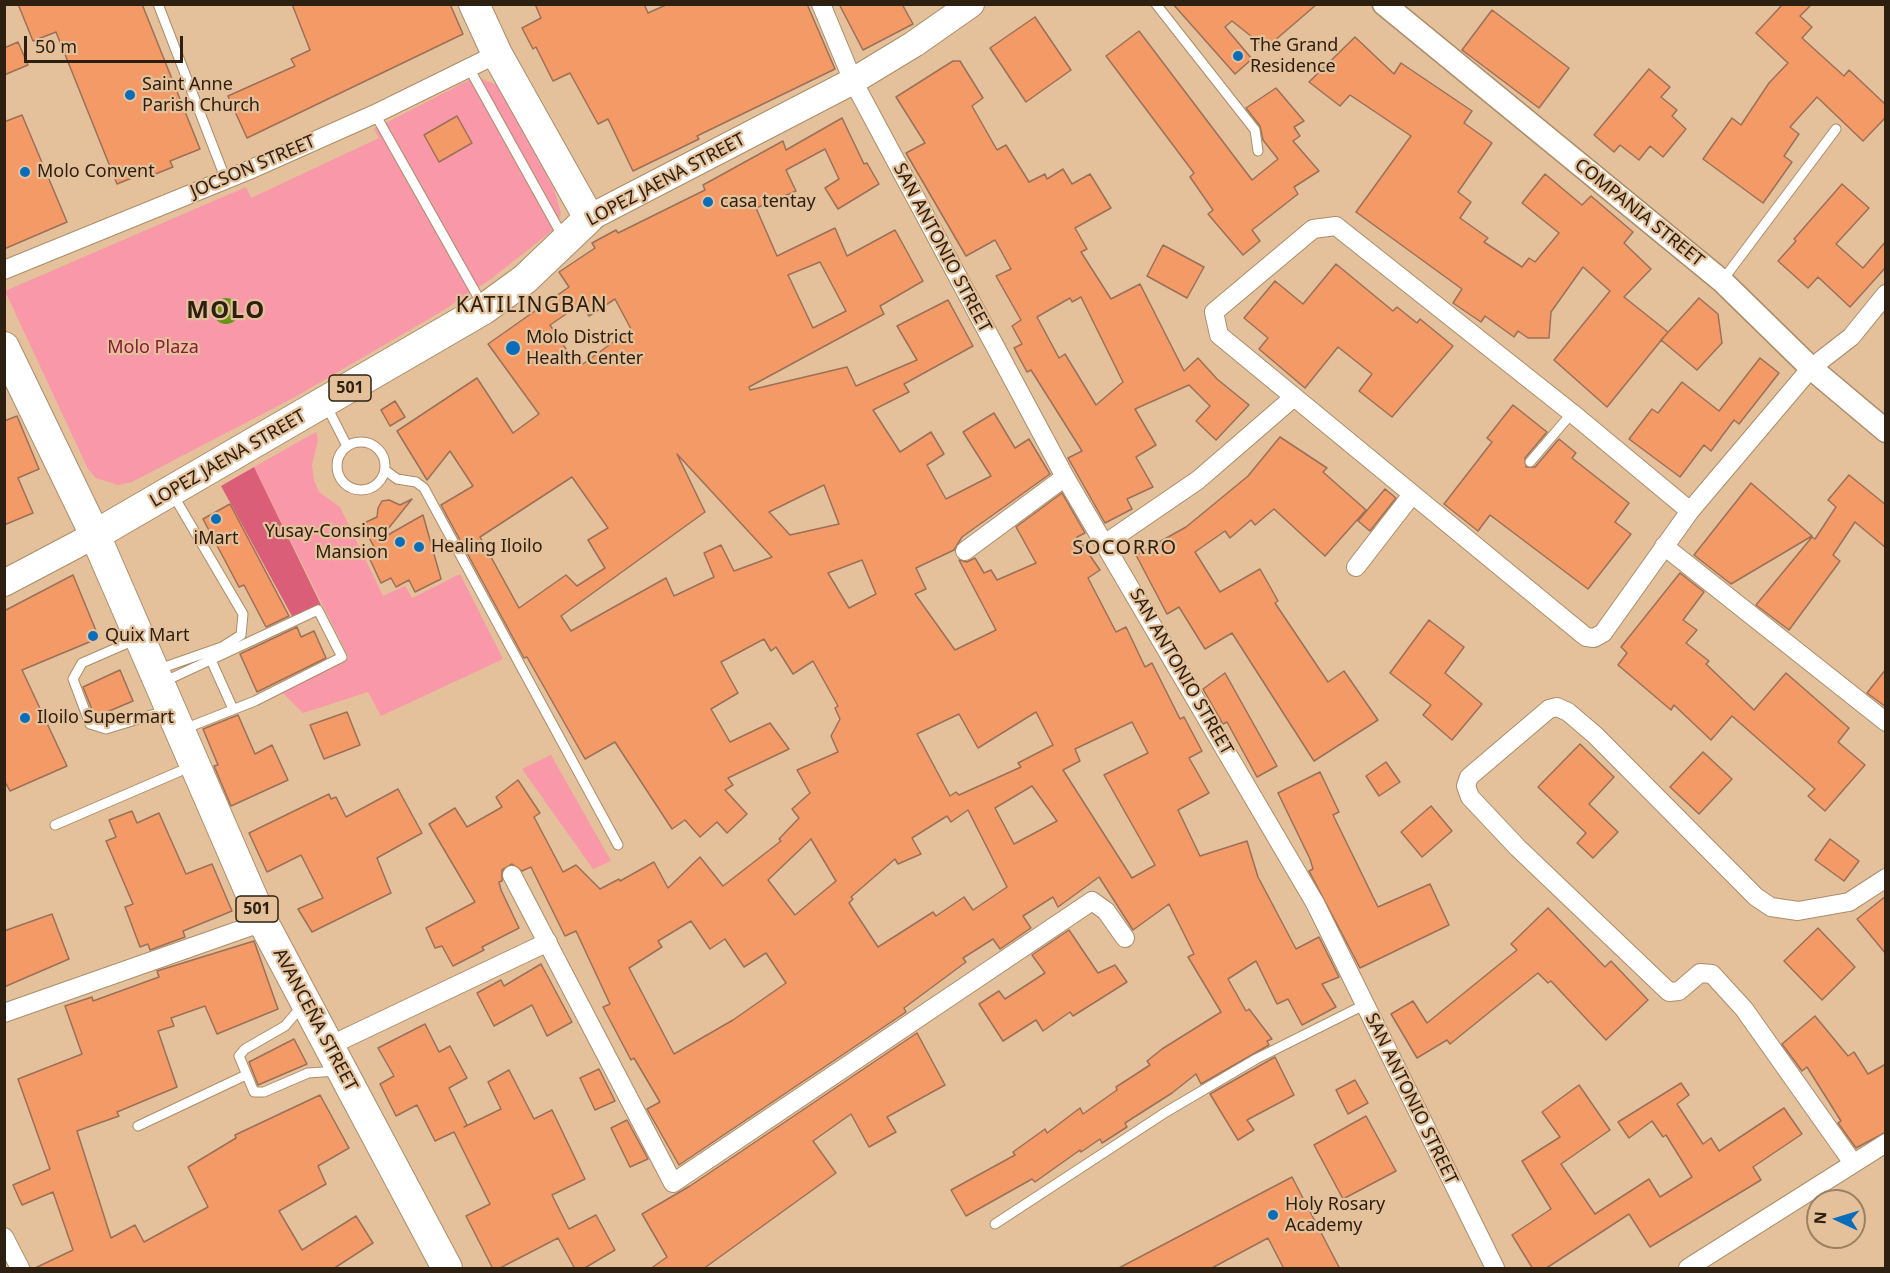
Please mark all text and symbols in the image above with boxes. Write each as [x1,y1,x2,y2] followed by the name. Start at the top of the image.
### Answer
[27,24,186,62] scale bar
[35,34,77,58] text: 50 m
[1250,35,1338,78] place label: The Grand Residence
[1231,49,1245,63] marker: The Grand Residence
[142,74,260,116] place label: Saint Anne Parish Church
[123,88,137,102] marker: Saint Anne Parish Church
[583,129,749,231] street label: LOPEZ JAENA STREET
[187,131,319,203] street label: JOCSON STREET
[1570,154,1708,272] street label: COMPANIA STREET
[888,160,996,336] street label: SAN ANTONIO STREET
[37,161,155,183] place label: Molo Convent
[18,165,32,179] marker: Molo Convent
[720,191,816,213] place label: casa tentay
[701,195,715,209] marker: casa tentay
[456,293,608,319] district label: KATILINGBAN
[186,297,266,325] district label: MOLO
[526,327,643,370] place label: Molo District Health Center
[107,337,199,359] park label: Molo Plaza
[504,339,522,357] marker: Molo District Health Center
[329,375,371,401] road number: 501
[146,406,310,512] street label: LOPEZ JAENA STREET
[209,512,223,526] marker: iMart
[265,521,388,564] place label: Yusay-Consing Mansion
[194,528,238,550] place label: iMart
[393,535,407,549] marker: Yusay-Consing Mansion
[431,536,543,558] place label: Healing Iloilo
[1072,536,1178,560] district label: SOCORRO
[412,540,426,554] marker: Healing Iloilo
[1125,585,1237,759] street label: SAN ANTONIO STREET
[105,625,189,647] place label: Quix Mart
[86,629,100,643] marker: Quix Mart
[37,707,174,729] place label: Iloilo Supermart
[18,711,32,725] marker: Iloilo Supermart
[236,896,278,922] road number: 501
[268,945,362,1095] street label: AVANCEÑA STREET
[1360,1010,1462,1188] street label: SAN ANTONIO STREET
[1806,1189,1866,1249] north arrow
[1285,1194,1385,1236] place label: Holy Rosary Academy
[1266,1208,1280,1222] marker: Holy Rosary Academy
[1809,1211,1831,1225] text: N

